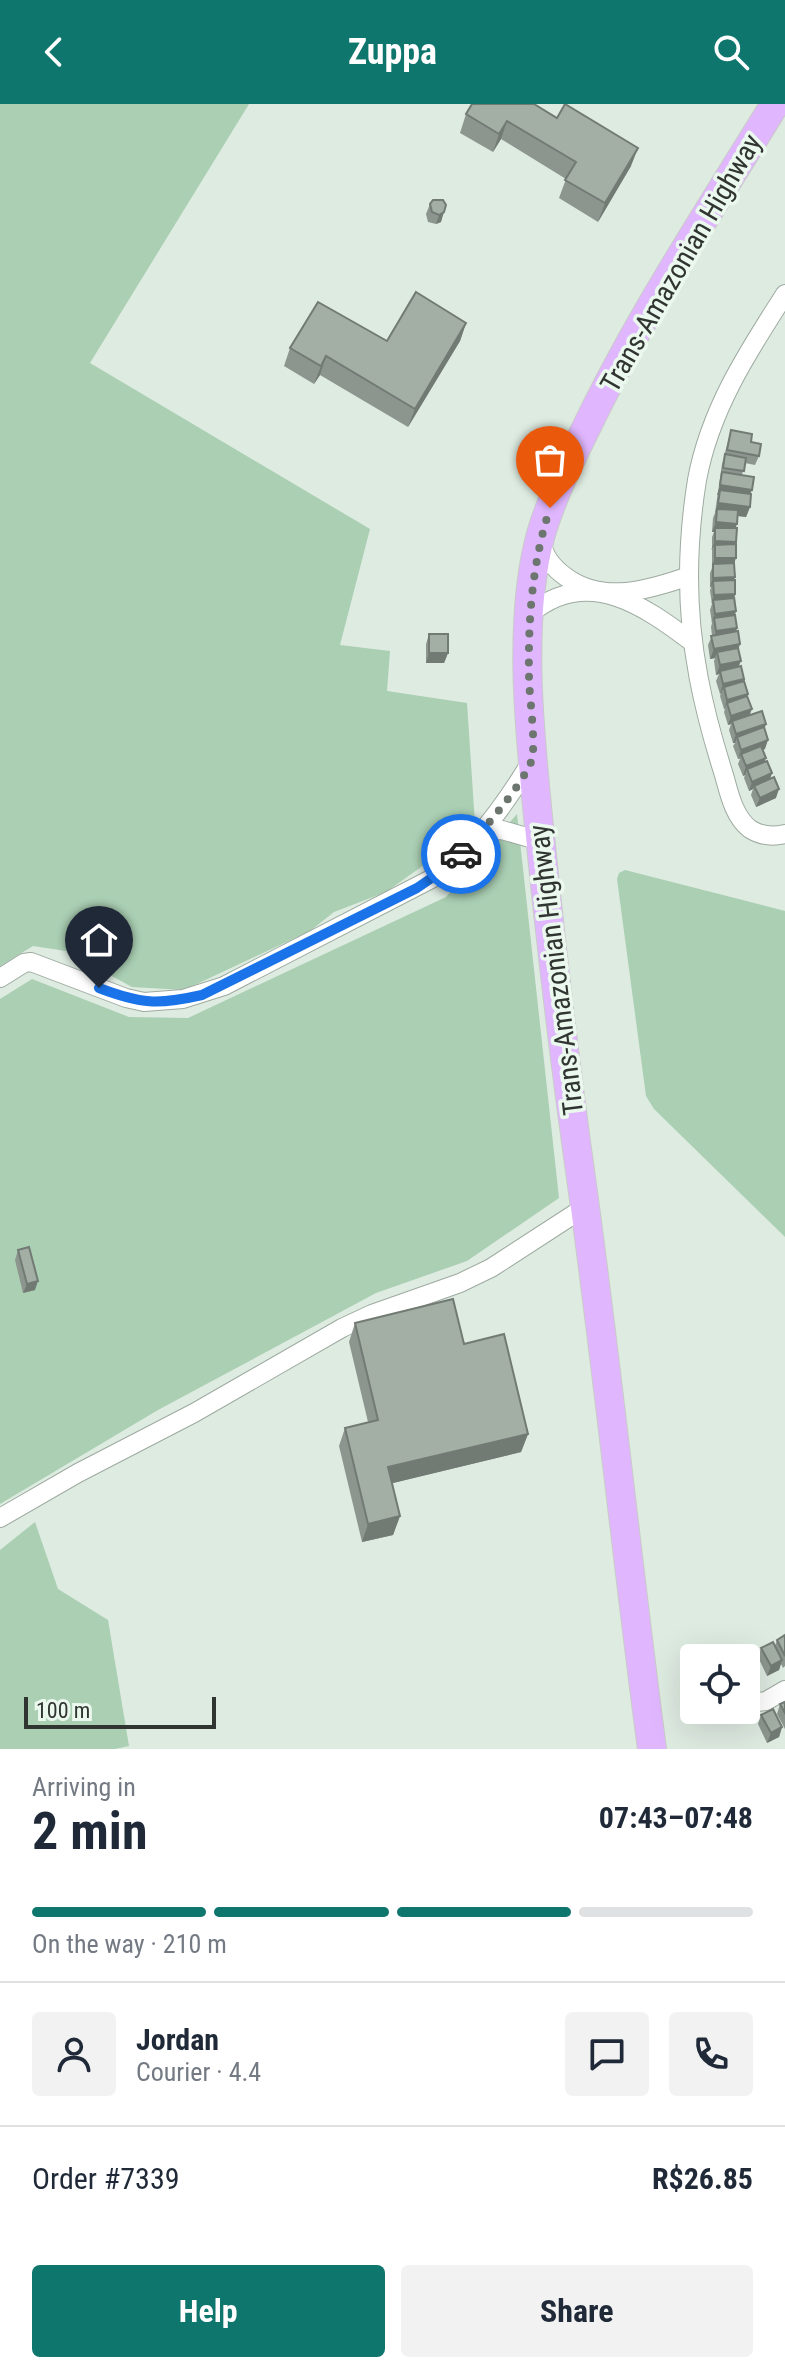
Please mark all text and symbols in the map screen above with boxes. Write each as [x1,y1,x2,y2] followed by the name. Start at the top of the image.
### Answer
[32,30,76,74] icon: back
[709,30,753,74] icon: search
[348,31,437,73] text: Zuppa
[594,128,769,398] street label: Trans-Amazonian Highway
[516,426,584,508] pin
[528,438,572,482] icon: bag
[421,814,501,894] courier
[522,822,590,1117] street label: Trans-Amazonian Highway
[439,832,483,876] icon: car
[65,906,133,988] pin
[77,918,121,962] icon: home
[680,1644,760,1724] map controls
[680,1644,760,1724] button: locate
[24,1693,216,1729] scale bar
[36,1698,90,1723] text: 100 m
[32,1772,136,1802] text: Arriving in
[599,1800,753,1835] text: 07:43–07:48
[32,1801,148,1862] text: 2 min
[32,1929,227,1959] text: On the way · 210 m
[32,2012,116,2096] button: person
[565,2012,649,2096] button: chat
[669,2012,753,2096] button: phone
[136,2022,219,2057] text: Jordan
[136,2057,261,2087] text: Courier · 4.4
[32,2161,180,2196] text: Order #7339
[652,2161,753,2196] text: R$26.85
[32,2265,385,2357] button: Help
[401,2265,753,2357] button: Share

